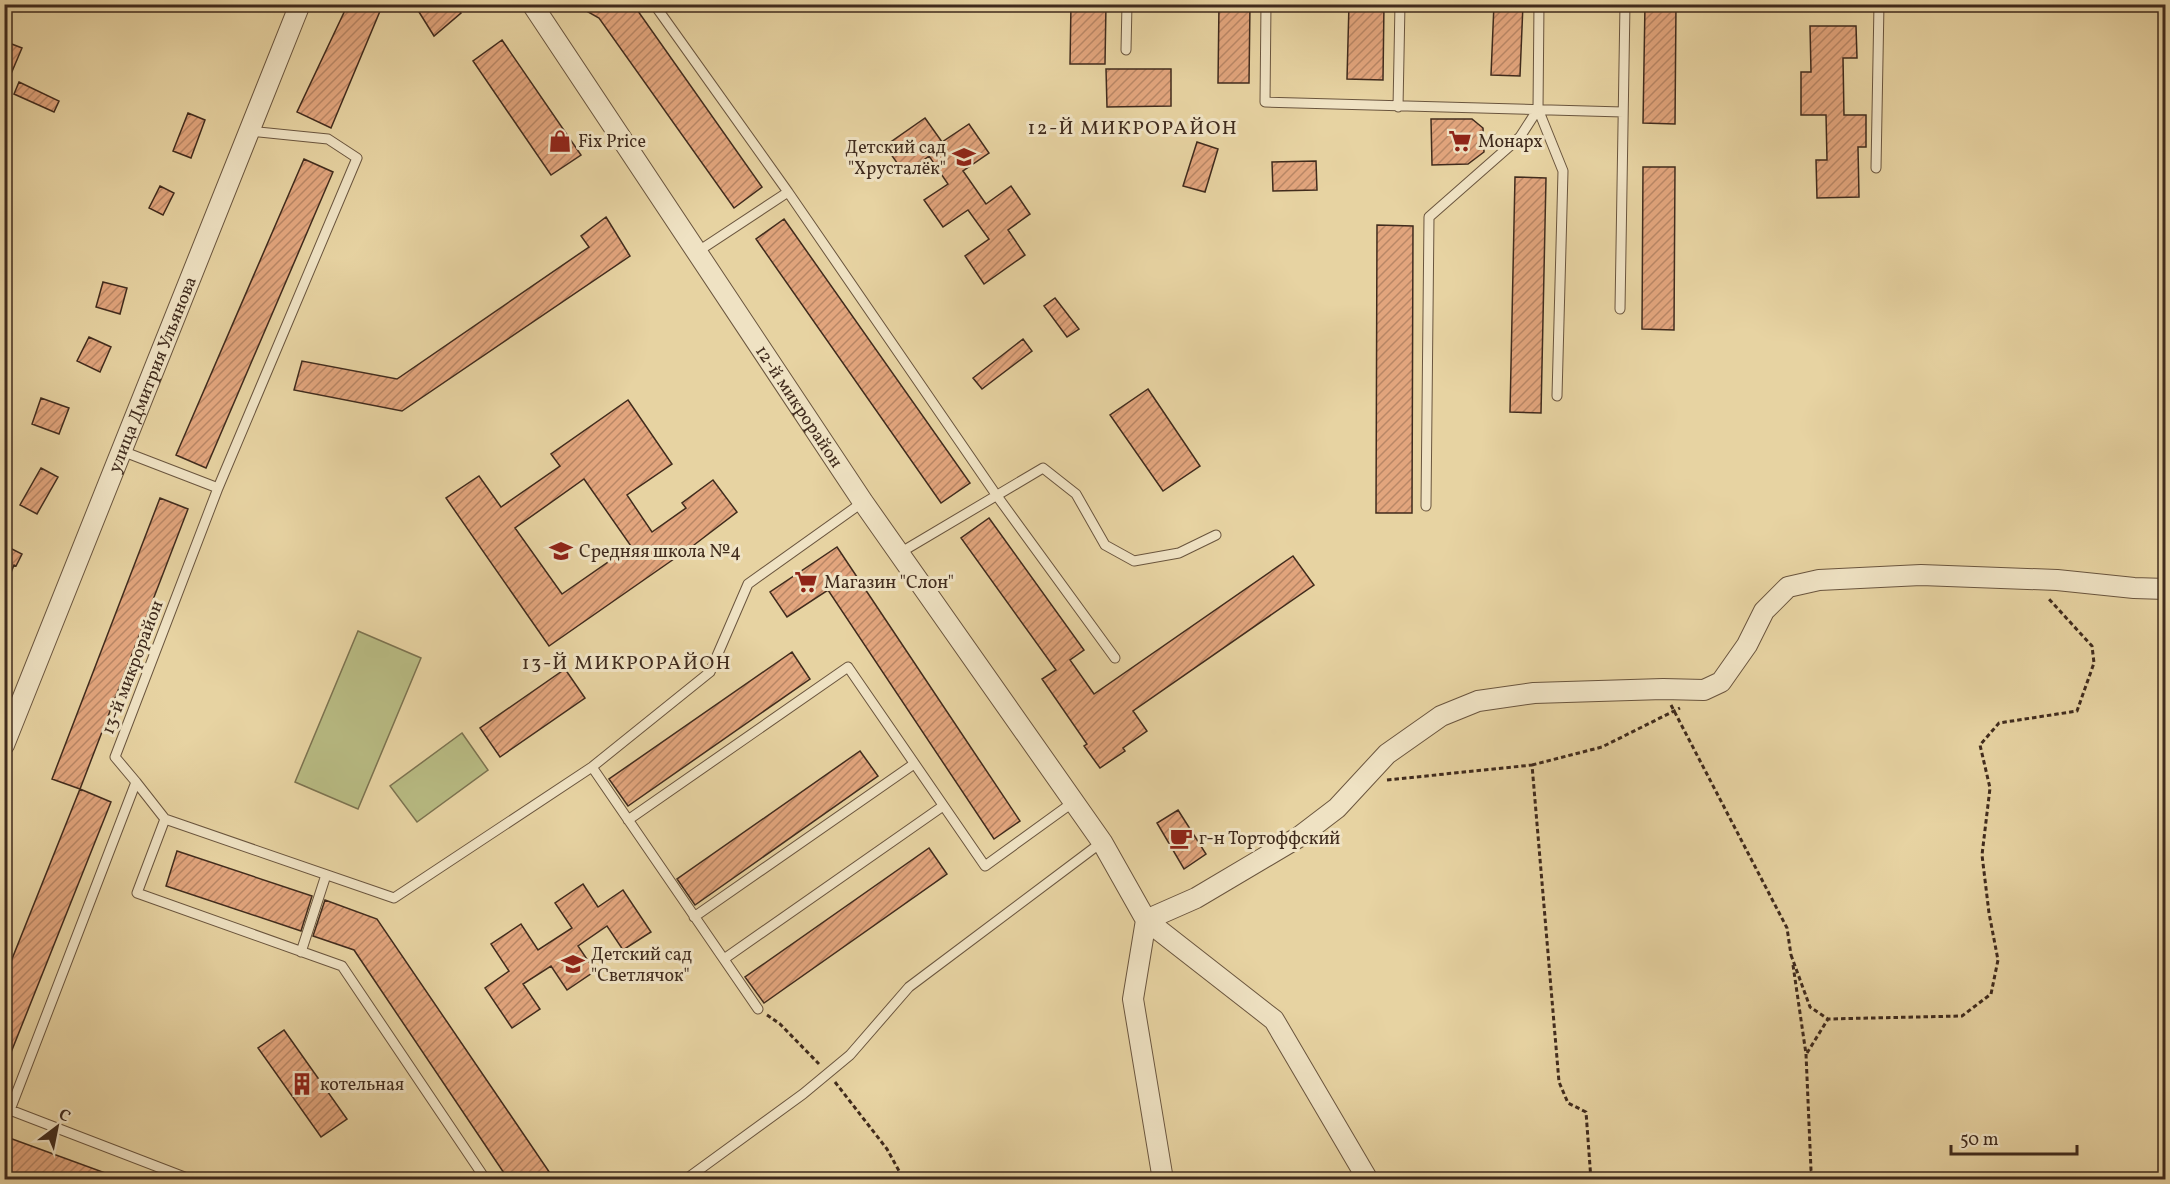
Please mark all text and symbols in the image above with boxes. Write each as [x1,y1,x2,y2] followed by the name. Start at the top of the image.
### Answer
[1028,115,1238,143] district label: 12-Й МИКРОРАЙОН
[547,128,573,154] shop icon: Fix Price
[1447,128,1473,154] supermarket icon: Монарх
[578,130,646,155] place label: Fix Price
[1478,130,1543,155] place label: Монарх
[845,136,946,182] place label: Детский сад "Хрусталёк"
[951,144,977,170] school or university icon: Детский сад "Хрусталёк"
[103,273,204,477] street label: улица Дмитрия Ульянова
[748,341,848,473] street label: 12-й микрорайон
[548,538,574,564] school or university icon: Средняя школа №4
[579,540,741,565] place label: Средняя школа №4
[793,569,819,595] supermarket icon: Магазин "Слон"
[824,571,954,596] place label: Магазин "Слон"
[96,597,171,738] street label: 13-й микрорайон
[522,650,732,678] district label: 13-Й МИКРОРАЙОН
[1168,825,1194,851] cafe icon: г-н Тортоффский
[1199,827,1340,852] place label: г-н Тортоффский
[591,943,692,989] place label: Детский сад "Светлячок"
[560,951,586,977] school or university icon: Детский сад "Светлячок"
[289,1071,315,1097] building icon: котельная
[320,1073,404,1098] place label: котельная
[27,1097,87,1157] north arrow
[54,1104,74,1128] text: С
[1951,1118,2077,1156] scale bar
[1960,1128,1999,1153] text: 50 m

